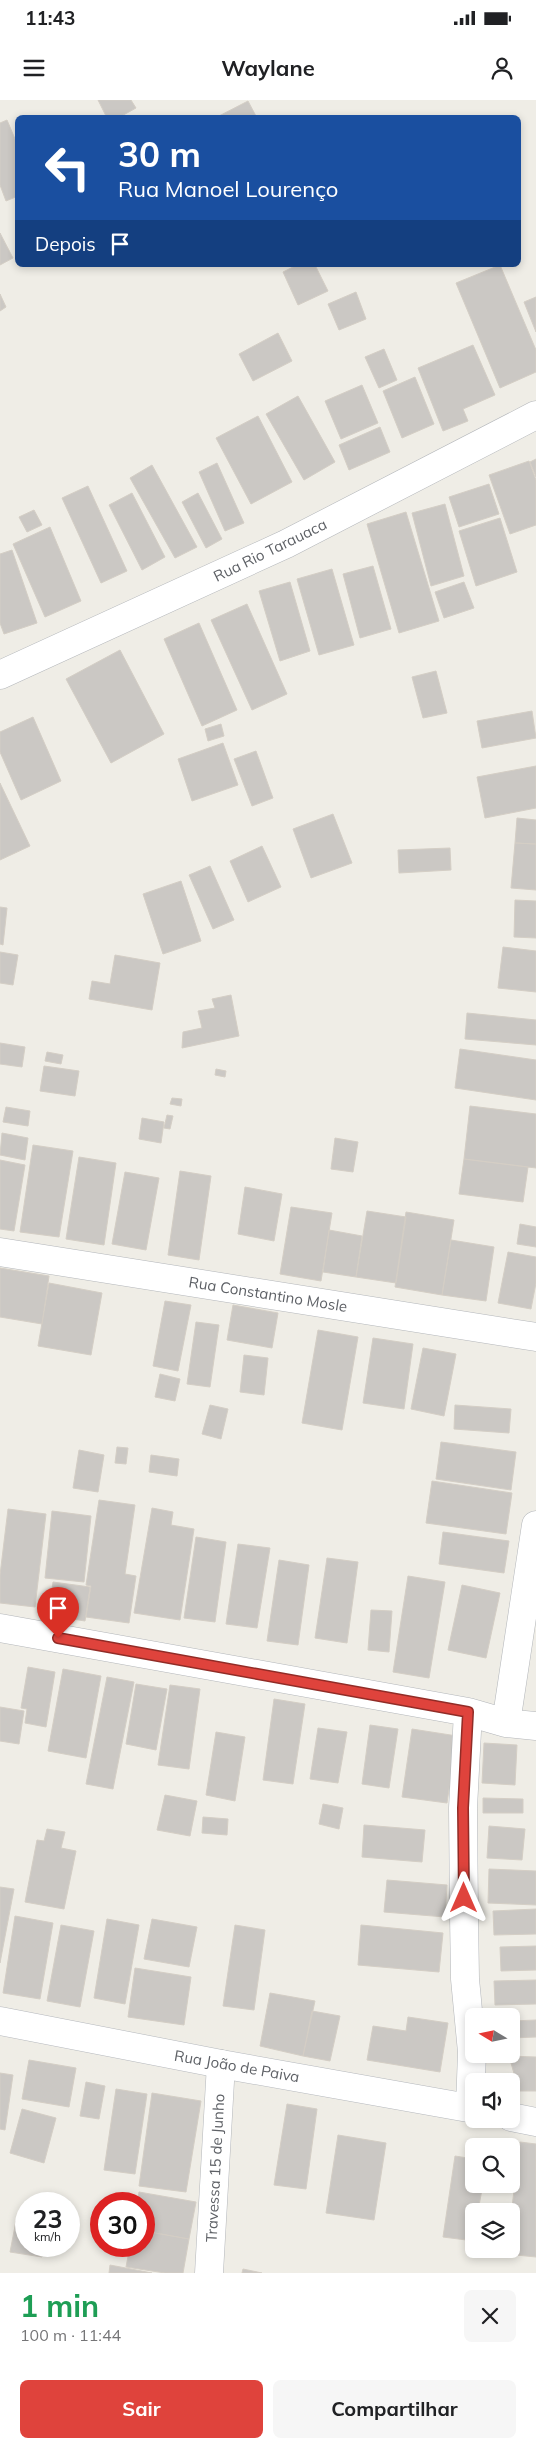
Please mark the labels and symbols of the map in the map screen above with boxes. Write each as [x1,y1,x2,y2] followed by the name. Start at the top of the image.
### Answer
[210,514,330,586] street label: Rua Rio Tarauaca
[187,1272,349,1316] street label: Rua Constantino Mosle
[37,1587,79,1638] pin
[437,1871,489,1923] position arrow
[465,2008,520,2062] north arrow
[173,2046,301,2086] street label: Rua João de Paiva
[202,2093,228,2243] street label: Travessa 15 de Junho
[90,2192,155,2257] speed limit sign: 30

